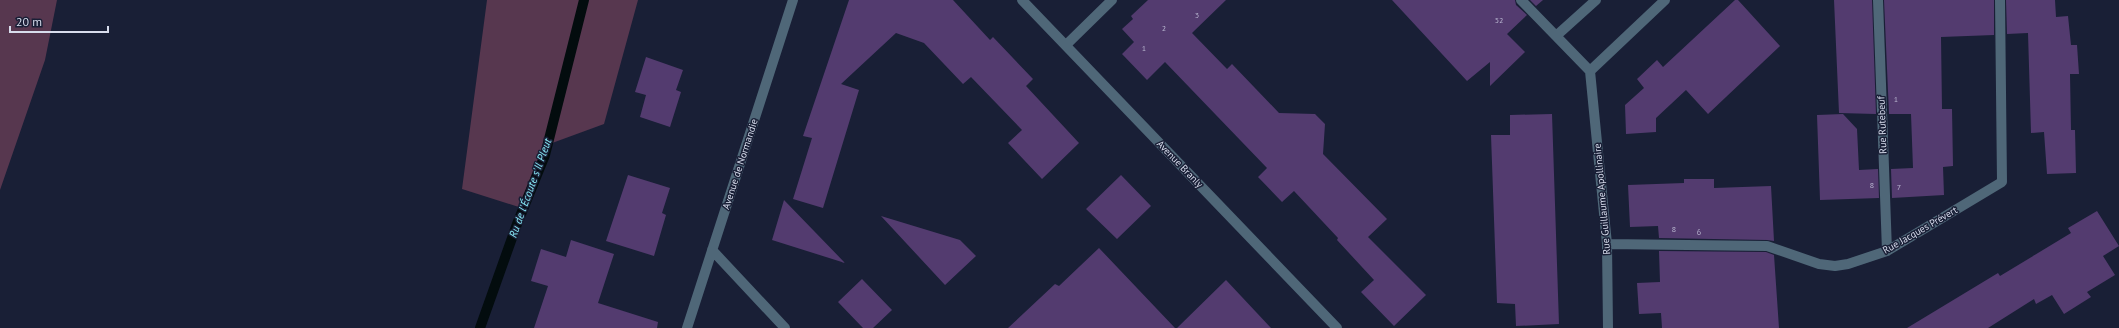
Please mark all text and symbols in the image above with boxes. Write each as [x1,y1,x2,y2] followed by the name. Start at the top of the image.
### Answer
[10,8,108,34] scale bar
[1195,10,1199,20] house number: 3
[16,14,42,29] text: 20 m
[1495,15,1503,25] house number: 52
[1162,23,1166,33] house number: 2
[1142,43,1146,53] house number: 1
[1894,94,1898,104] house number: 1
[1874,95,1890,154] street label: Rue Rutebeuf
[719,117,761,211] street label: Avenue de Normandie
[506,136,555,239] water label: Ru de l'Écoute s'Il Pleut
[1154,137,1206,191] street label: Avenue Branly
[1591,143,1613,255] street label: Rue Guillaume Apollinaire
[1870,180,1874,190] house number: 8
[1897,182,1901,192] house number: 7
[1880,203,1960,257] street label: Rue Jacques Prévert
[1672,224,1676,234] house number: 8
[1697,227,1701,237] house number: 6

